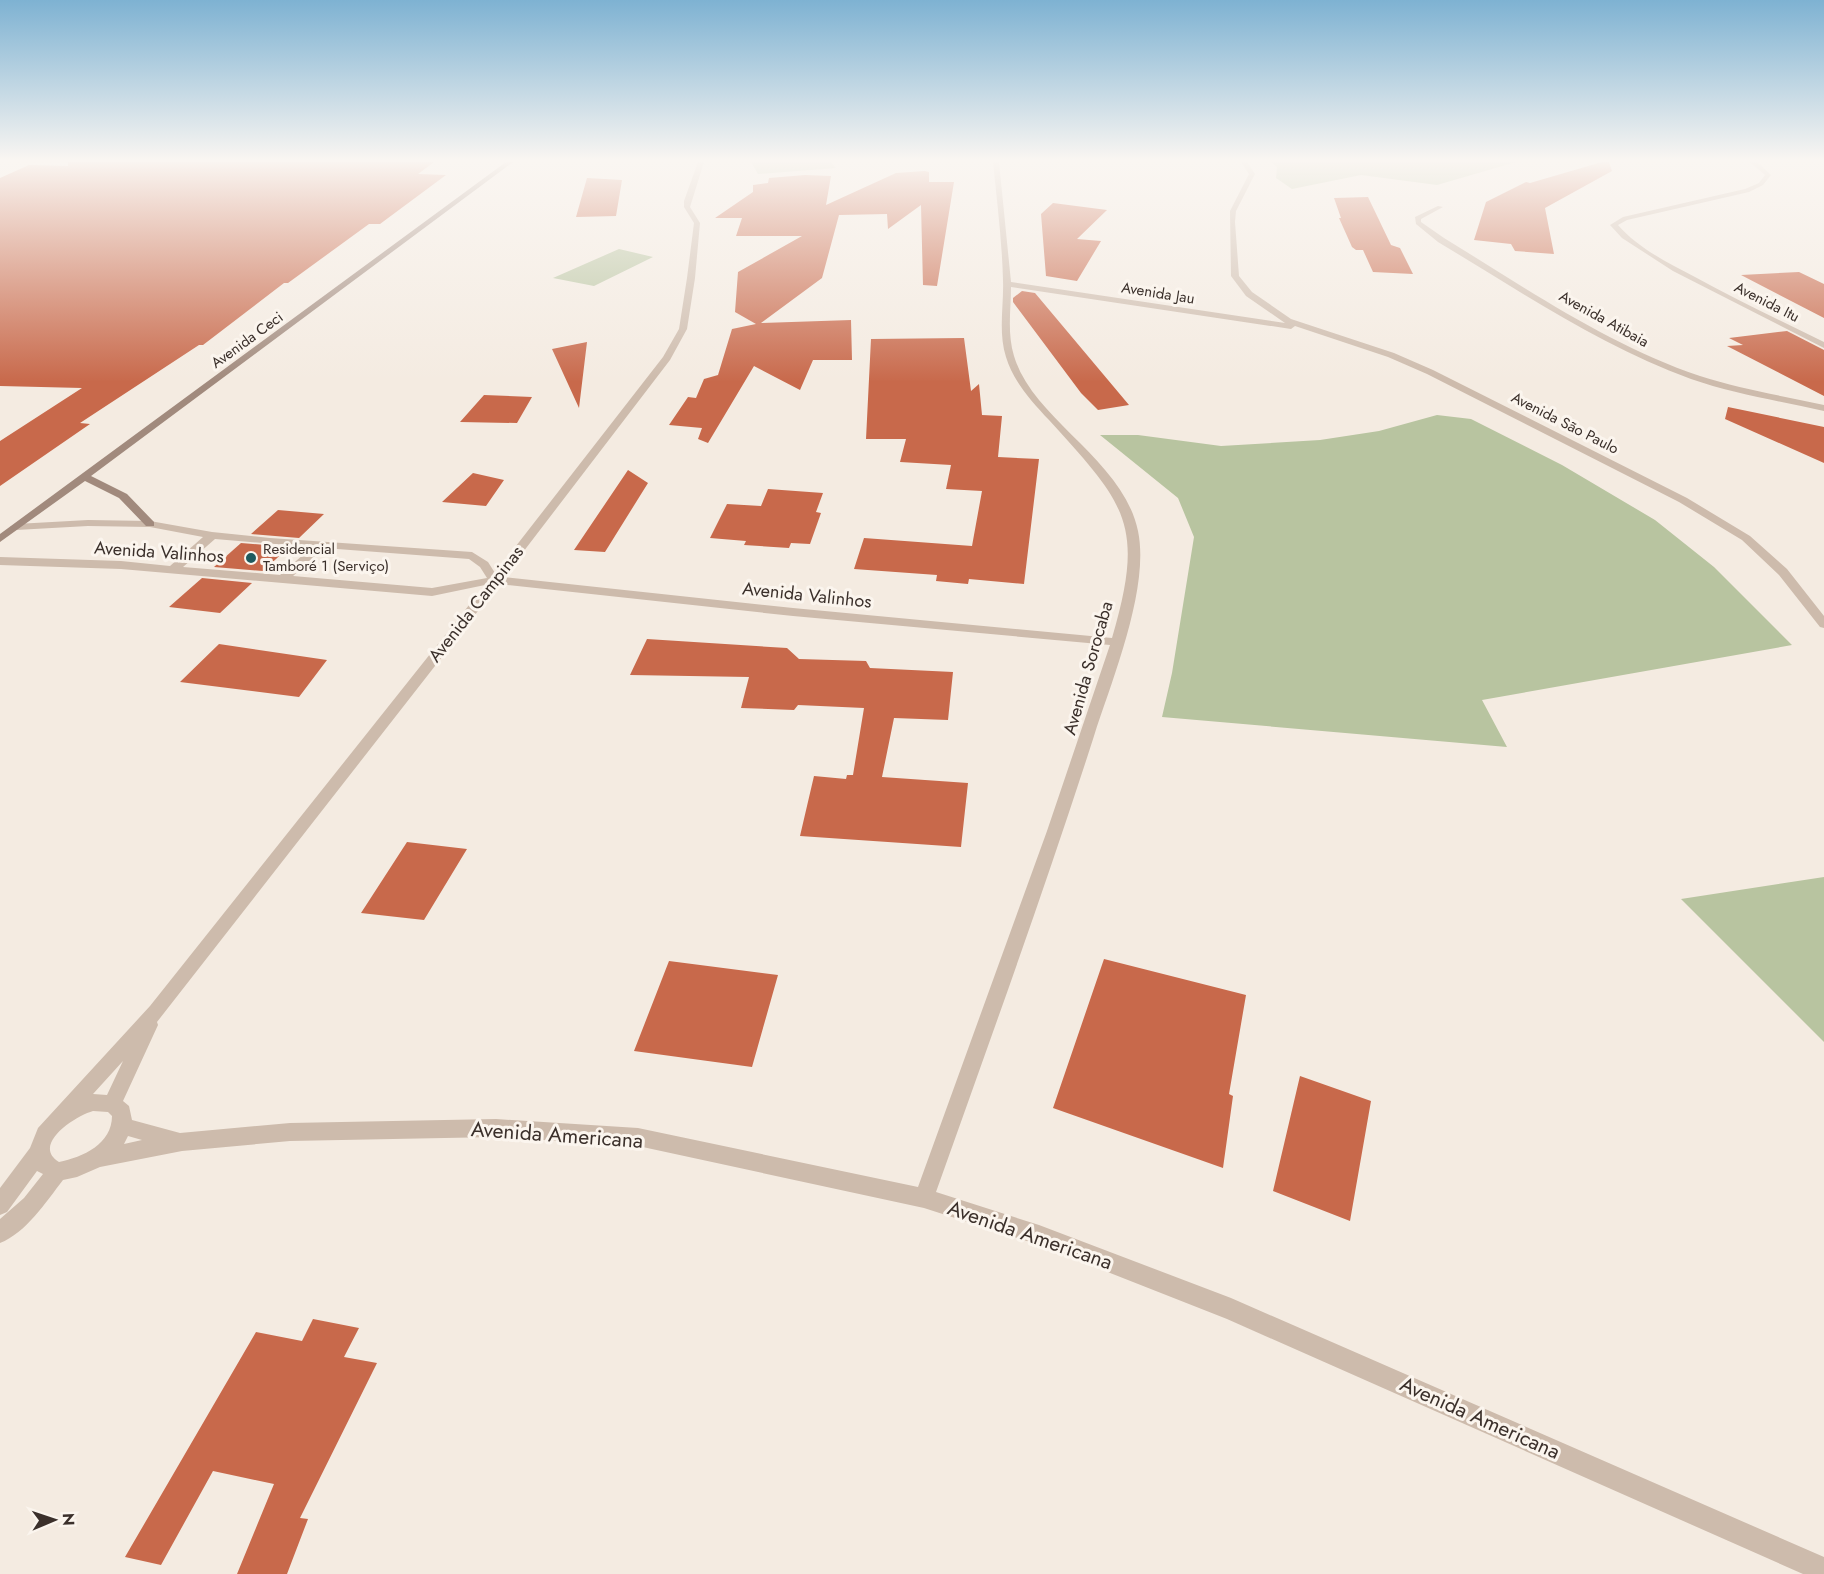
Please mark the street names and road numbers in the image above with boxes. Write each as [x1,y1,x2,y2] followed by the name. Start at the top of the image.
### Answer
[1120,276,1196,310] street label: Avenida Jau
[1731,276,1803,328] street label: Avenida Itu
[1555,285,1653,353] street label: Avenida Atibaia
[206,306,288,374] street label: Avenida Ceci
[1507,386,1623,460] street label: Avenida São Paulo
[93,535,225,569] street label: Avenida Valinhos
[422,540,530,668] street label: Avenida Campinas
[741,575,873,615] street label: Avenida Valinhos
[1056,598,1120,738] street label: Avenida Sorocaba
[470,1114,644,1156] street label: Avenida Americana
[944,1193,1116,1277] street label: Avenida Americana
[1395,1369,1565,1467] street label: Avenida Americana

